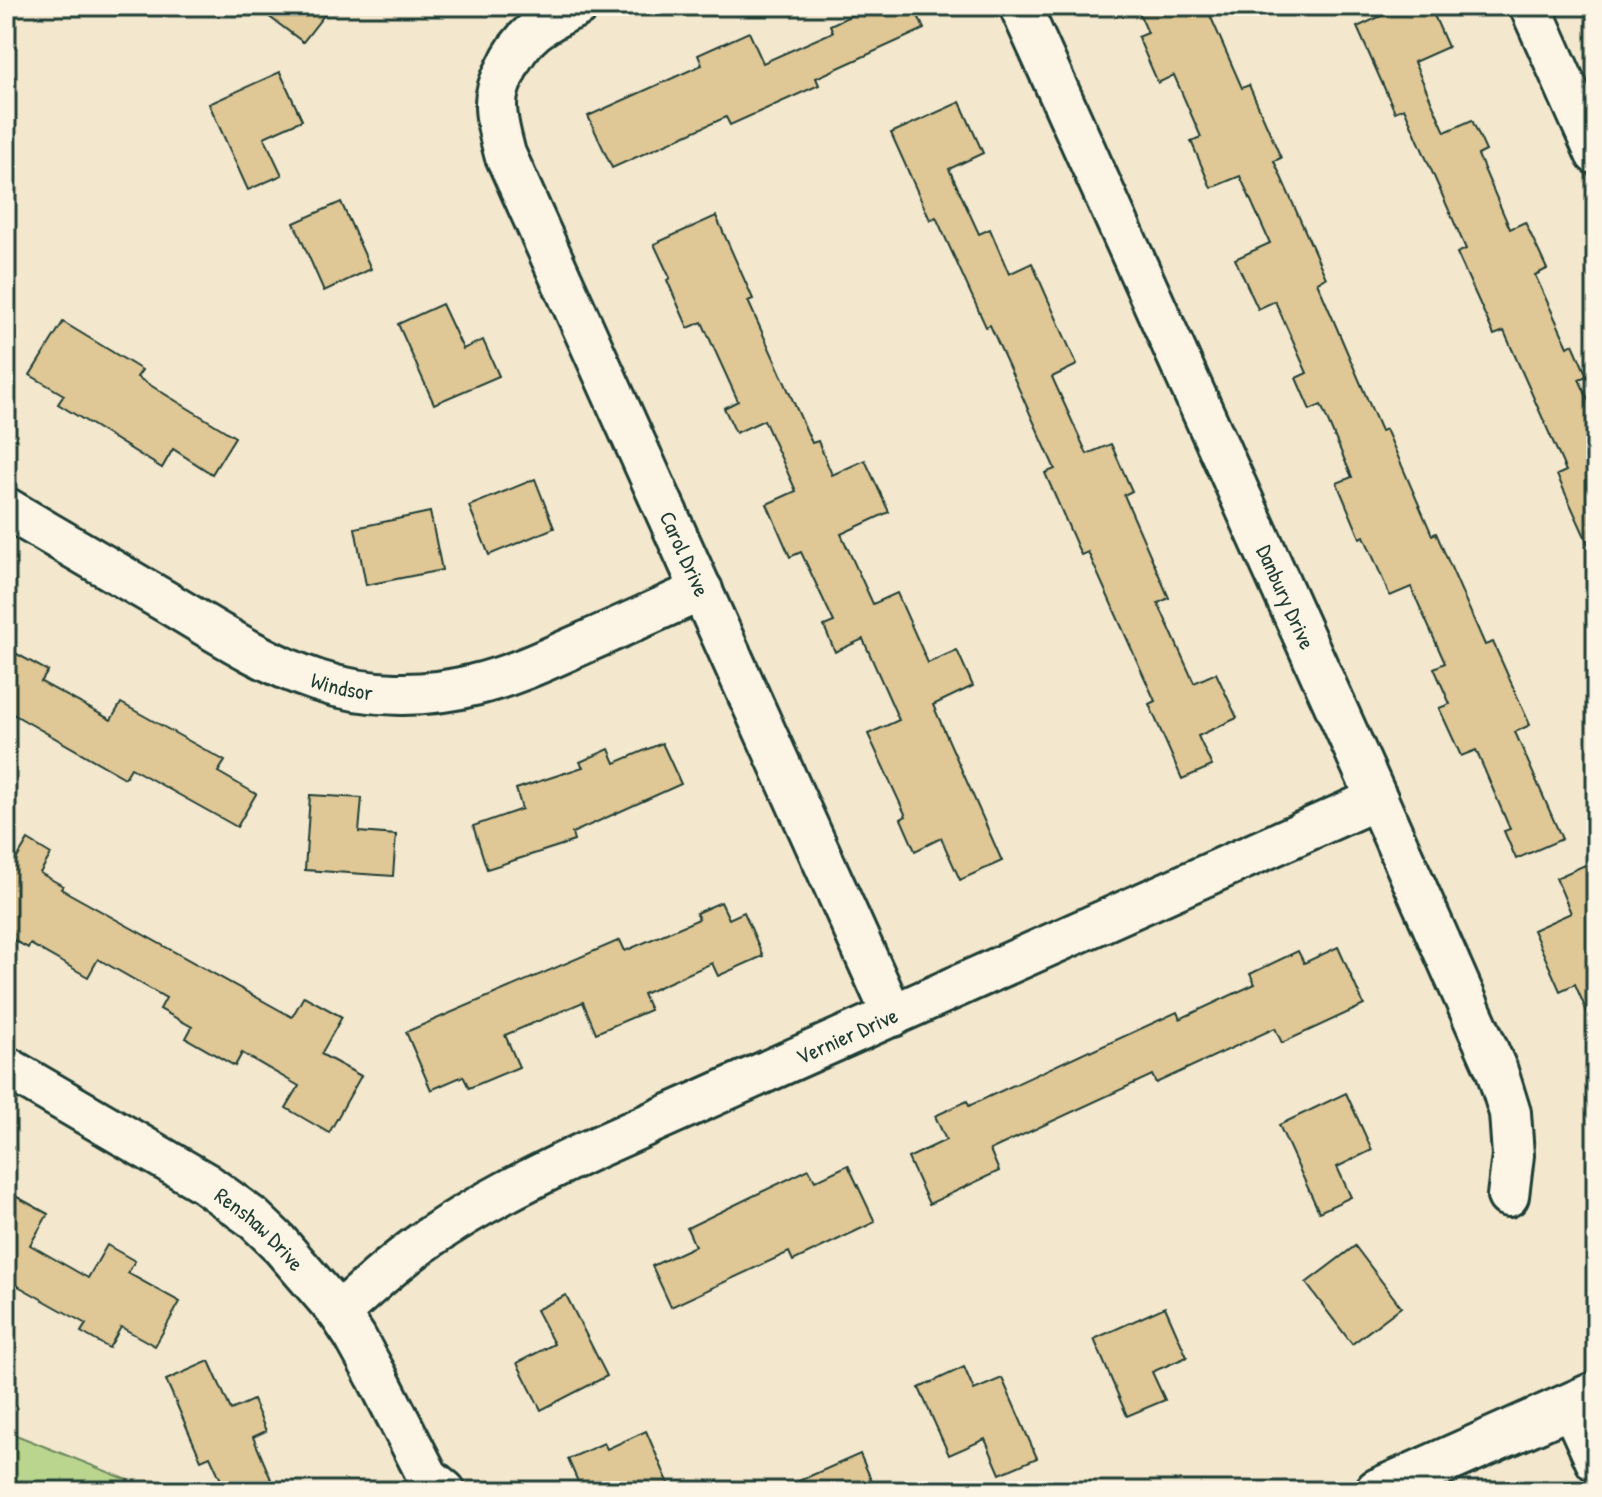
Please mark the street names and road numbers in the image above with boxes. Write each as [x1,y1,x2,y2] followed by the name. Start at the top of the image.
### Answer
[653,506,717,601] street label: Carol Drive
[1250,540,1323,654] street label: Danbury Drive
[307,665,375,707] street label: Windsor
[791,1000,903,1071] street label: Vernier Drive
[209,1180,311,1277] street label: Renshaw Drive

